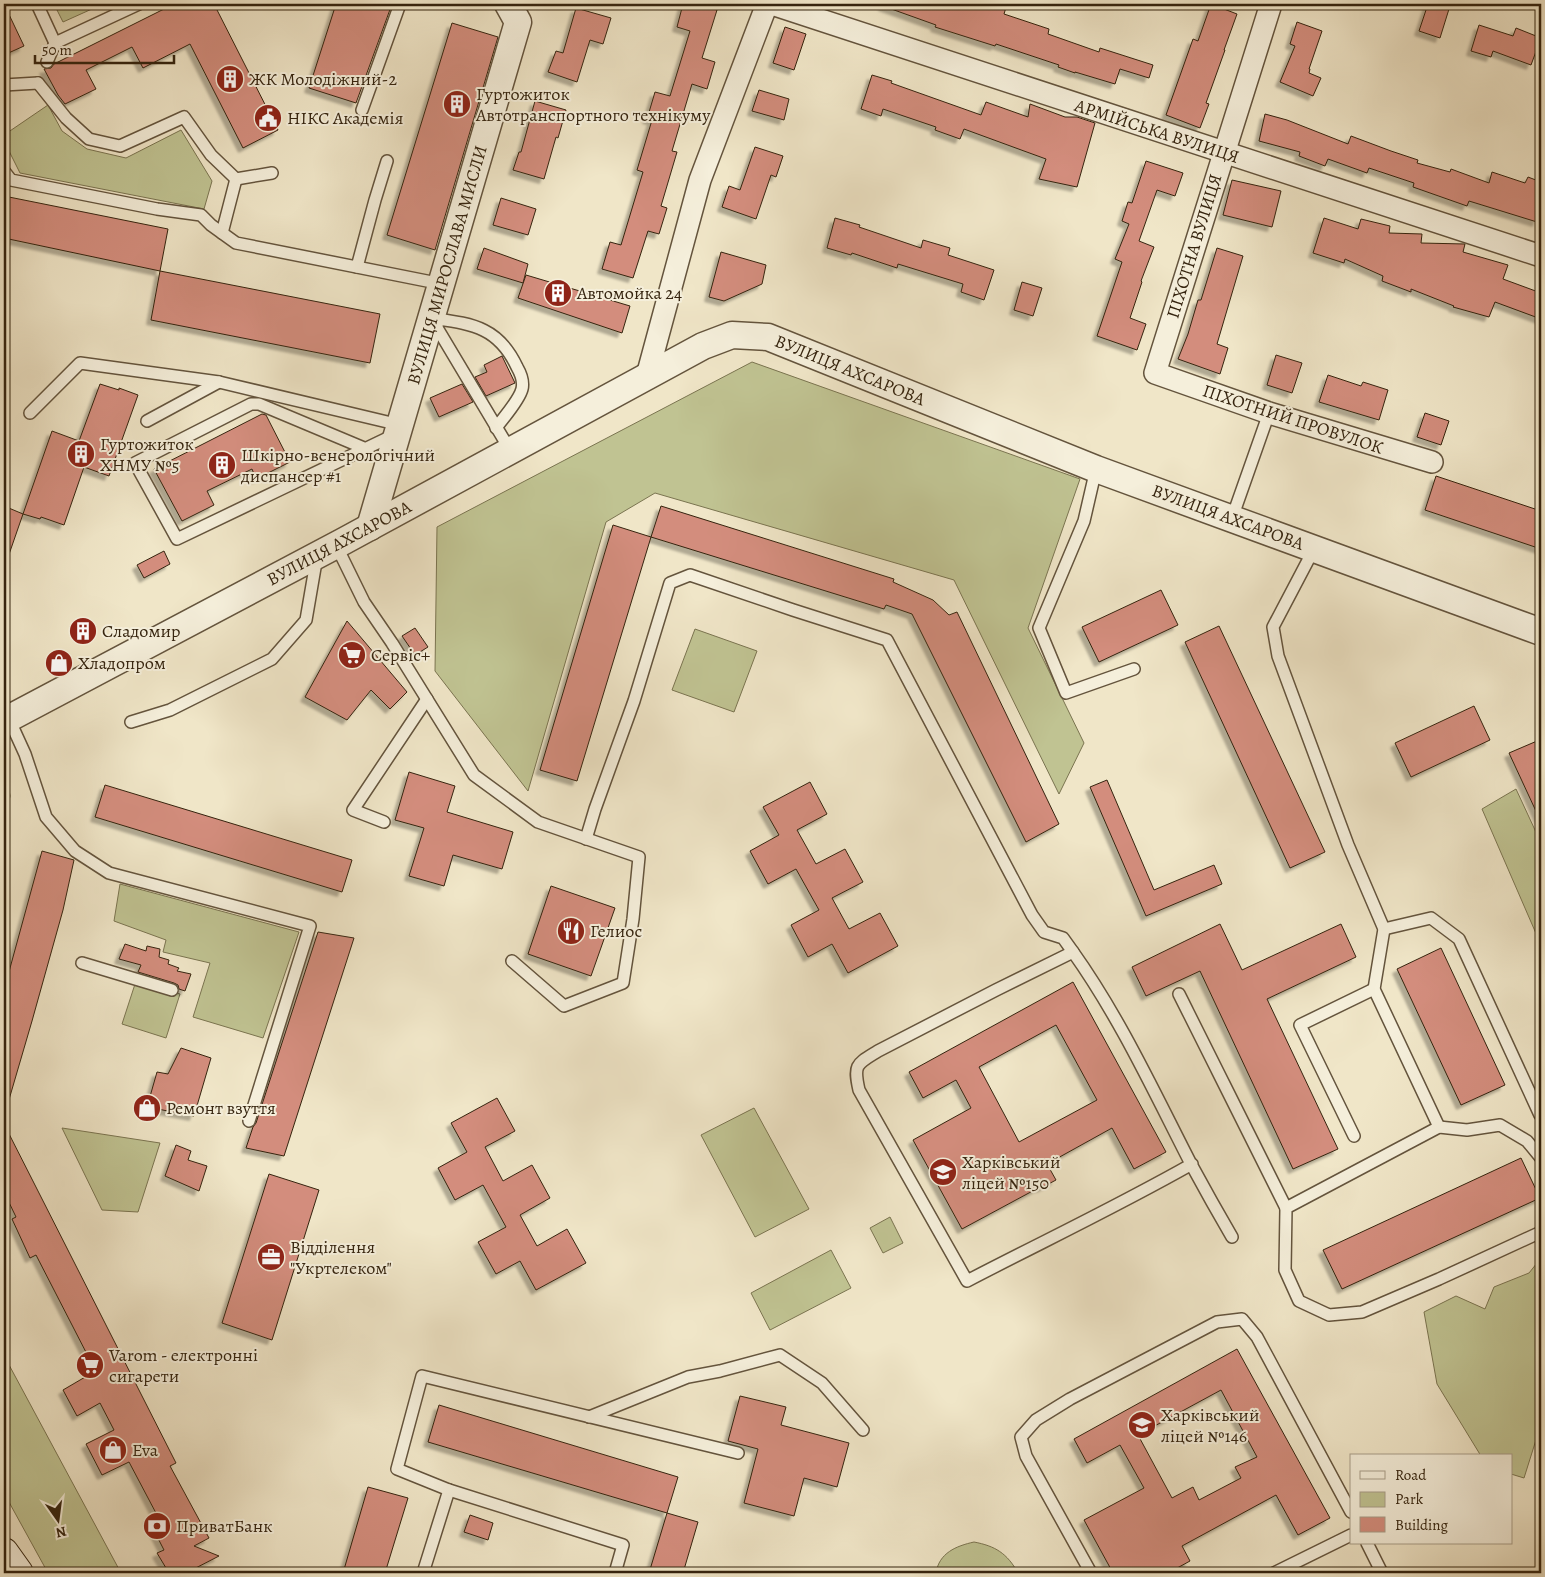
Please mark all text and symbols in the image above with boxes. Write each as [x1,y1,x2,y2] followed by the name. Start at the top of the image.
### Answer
[35,32,174,64] scale bar
[42,40,72,60] text: 50 m
[215,64,245,94] building icon: ЖК Молодіжний-2
[249,67,397,91] place label: ЖК Молодіжний-2
[475,82,711,127] place label: Гуртожиток Автотранспортного технікуму
[442,89,472,119] building icon: Гуртожиток Автотранспортного технікуму
[1071,93,1242,169] street label: АРМІЙСЬКА ВУЛИЦЯ
[253,103,283,133] public building icon: НІКС Академія
[287,106,403,130] place label: НІКС Академія
[401,143,493,387] street label: ВУЛИЦЯ МИРОСЛАВА МИСЛИ
[1161,171,1227,321] street label: ПІХОТНА ВУЛИЦЯ
[543,278,573,308] building icon: Автомойка 24
[576,281,682,305] place label: Автомойка 24
[771,329,929,411] street label: ВУЛИЦЯ АХСАРОВА
[1200,378,1387,460] street label: ПІХОТНИЙ ПРОВУЛОК
[100,432,194,477] place label: Гуртожиток ХНМУ №5
[66,439,96,469] building icon: Гуртожиток ХНМУ №5
[240,443,435,488] place label: Шкірно-венерологічний диспансер #1
[207,450,237,480] building icon: Шкірно-венерологічний диспансер #1
[1149,478,1308,556] street label: ВУЛИЦЯ АХСАРОВА
[263,495,416,591] street label: ВУЛИЦЯ АХСАРОВА
[68,616,98,646] building icon: Сладомир
[102,619,181,643] place label: Сладомир
[337,640,367,670] supermarket icon: Сервіс+
[371,643,430,667] place label: Сервіс+
[44,648,74,678] shop icon: Хладопром
[78,651,166,675] place label: Хладопром
[556,916,586,946] restaurant icon: Гелиос
[590,919,642,943] place label: Гелиос
[132,1093,162,1123] shop icon: Ремонт взуття
[166,1096,276,1120] place label: Ремонт взуття
[962,1150,1060,1195] place label: Харківський ліцей №150
[928,1157,958,1187] school or university icon: Харківський ліцей №150
[290,1235,392,1280] place label: Відділення "Укртелеком"
[256,1242,286,1272] office icon: Відділення "Укртелеком"
[108,1343,258,1388] place label: Varom - електронні сигарети
[75,1350,105,1380] supermarket icon: Varom - електронні сигарети
[1161,1403,1259,1448] place label: Харківський ліцей №146
[1127,1410,1157,1440] school or university icon: Харківський ліцей №146
[98,1435,128,1465] shop icon: Eva
[132,1438,159,1462] place label: Eva
[1350,1454,1512,1544] legend
[1395,1465,1427,1485] text: Road
[1395,1489,1424,1509] text: Park
[32,1494,82,1544] north arrow
[142,1511,172,1541] bank icon: ПриватБанк
[176,1514,272,1538] place label: ПриватБанк
[1395,1515,1448,1535] text: Building
[54,1522,68,1543] text: N

